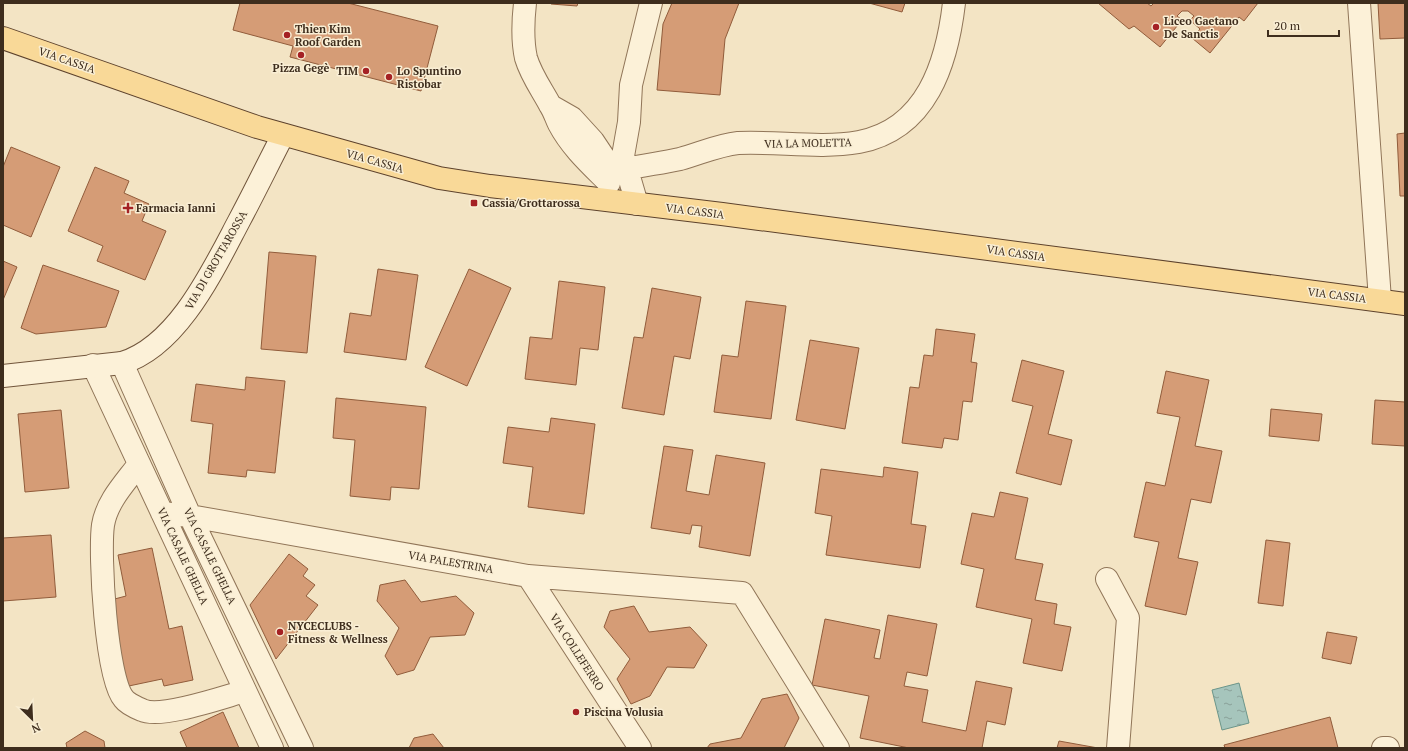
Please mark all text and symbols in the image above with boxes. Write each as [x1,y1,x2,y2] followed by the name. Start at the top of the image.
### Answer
[1268,12,1339,38] scale bar
[1164,14,1239,41] place label: Liceo Gaetano De Sanctis
[1274,18,1301,33] text: 20 m
[295,22,361,49] place label: Thien Kim Roof Garden
[1151,22,1161,32] marker: Liceo Gaetano De Sanctis
[282,30,292,40] marker: Thien Kim Roof Garden
[37,44,98,76] street label: VIA CASSIA
[296,50,306,60] marker: Pizza Gegè
[273,61,329,75] place label: Pizza Gegè
[336,64,359,78] place label: TIM
[397,64,462,91] place label: Lo Spuntino Ristobar
[361,66,371,76] marker: TIM
[384,72,394,82] marker: Lo Spuntino Ristobar
[764,135,852,151] street label: VIA LA MOLETTA
[345,146,406,176] street label: VIA CASSIA
[482,196,580,210] place label: Cassia/Grottarossa
[469,198,479,208] marker: Cassia/Grottarossa
[665,200,726,222] street label: VIA CASSIA
[136,201,216,215] place label: Farmacia Ianni
[123,203,133,213] marker: Farmacia Ianni
[182,208,250,312] street label: VIA DI GROTTAROSSA
[986,242,1047,264] street label: VIA CASSIA
[1307,284,1368,306] street label: VIA CASSIA
[155,505,211,607] street label: VIA CASALE GHELLA
[181,505,239,607] street label: VIA CASALE GHELLA
[407,548,495,576] street label: VIA PALESTRINA
[547,611,607,693] street label: VIA COLLEFERRO
[288,619,388,646] place label: NYCECLUBS - Fitness & Wellness
[275,627,285,637] marker: NYCECLUBS - Fitness & Wellness
[12,699,52,739] north arrow
[584,705,663,719] place label: Piscina Volusia
[571,707,581,717] marker: Piscina Volusia
[29,720,43,736] text: N

